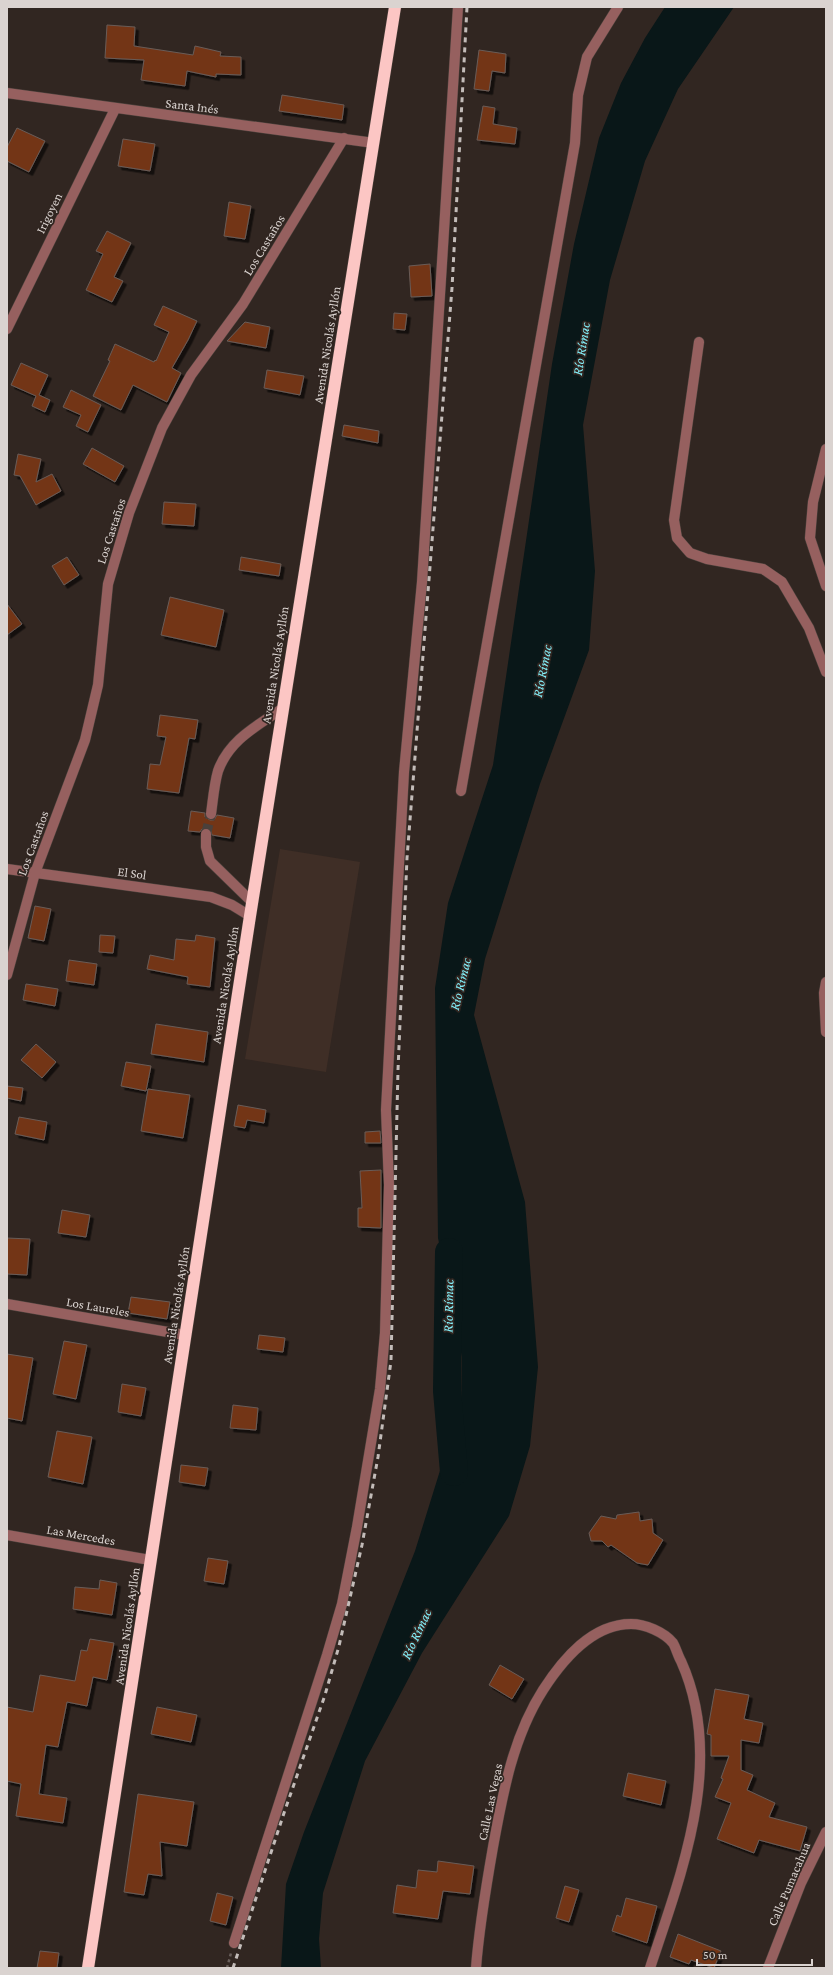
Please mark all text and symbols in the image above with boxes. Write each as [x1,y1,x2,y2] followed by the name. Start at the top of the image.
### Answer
[165,95,219,117] street label: Santa Inés
[33,190,65,236] street label: Irigoyen
[240,212,288,278] street label: Los Castaños
[310,285,344,405] street label: Avenida Nicolás Ayllón
[569,320,593,377] water label: Río Rímac
[93,496,129,566] street label: Los Castaños
[258,605,292,725] street label: Avenida Nicolás Ayllón
[529,642,555,699] water label: Río Rímac
[14,808,52,878] street label: Los Castaños
[117,864,148,883] street label: El Sol
[208,925,242,1045] street label: Avenida Nicolás Ayllón
[446,955,474,1012] water label: Río Rímac
[159,1245,193,1365] street label: Avenida Nicolás Ayllón
[440,1278,456,1333] water label: Río Rímac
[65,1294,131,1320] street label: Los Laureles
[45,1522,117,1548] street label: Las Mercedes
[111,1566,143,1686] street label: Avenida Nicolás Ayllón
[397,1606,435,1662] water label: Río Rímac
[474,1762,506,1842] street label: Calle Las Vegas
[765,1840,813,1928] street label: Calle Pumacahua
[697,1941,812,1967] scale bar
[703,1948,728,1962] text: 50 m

